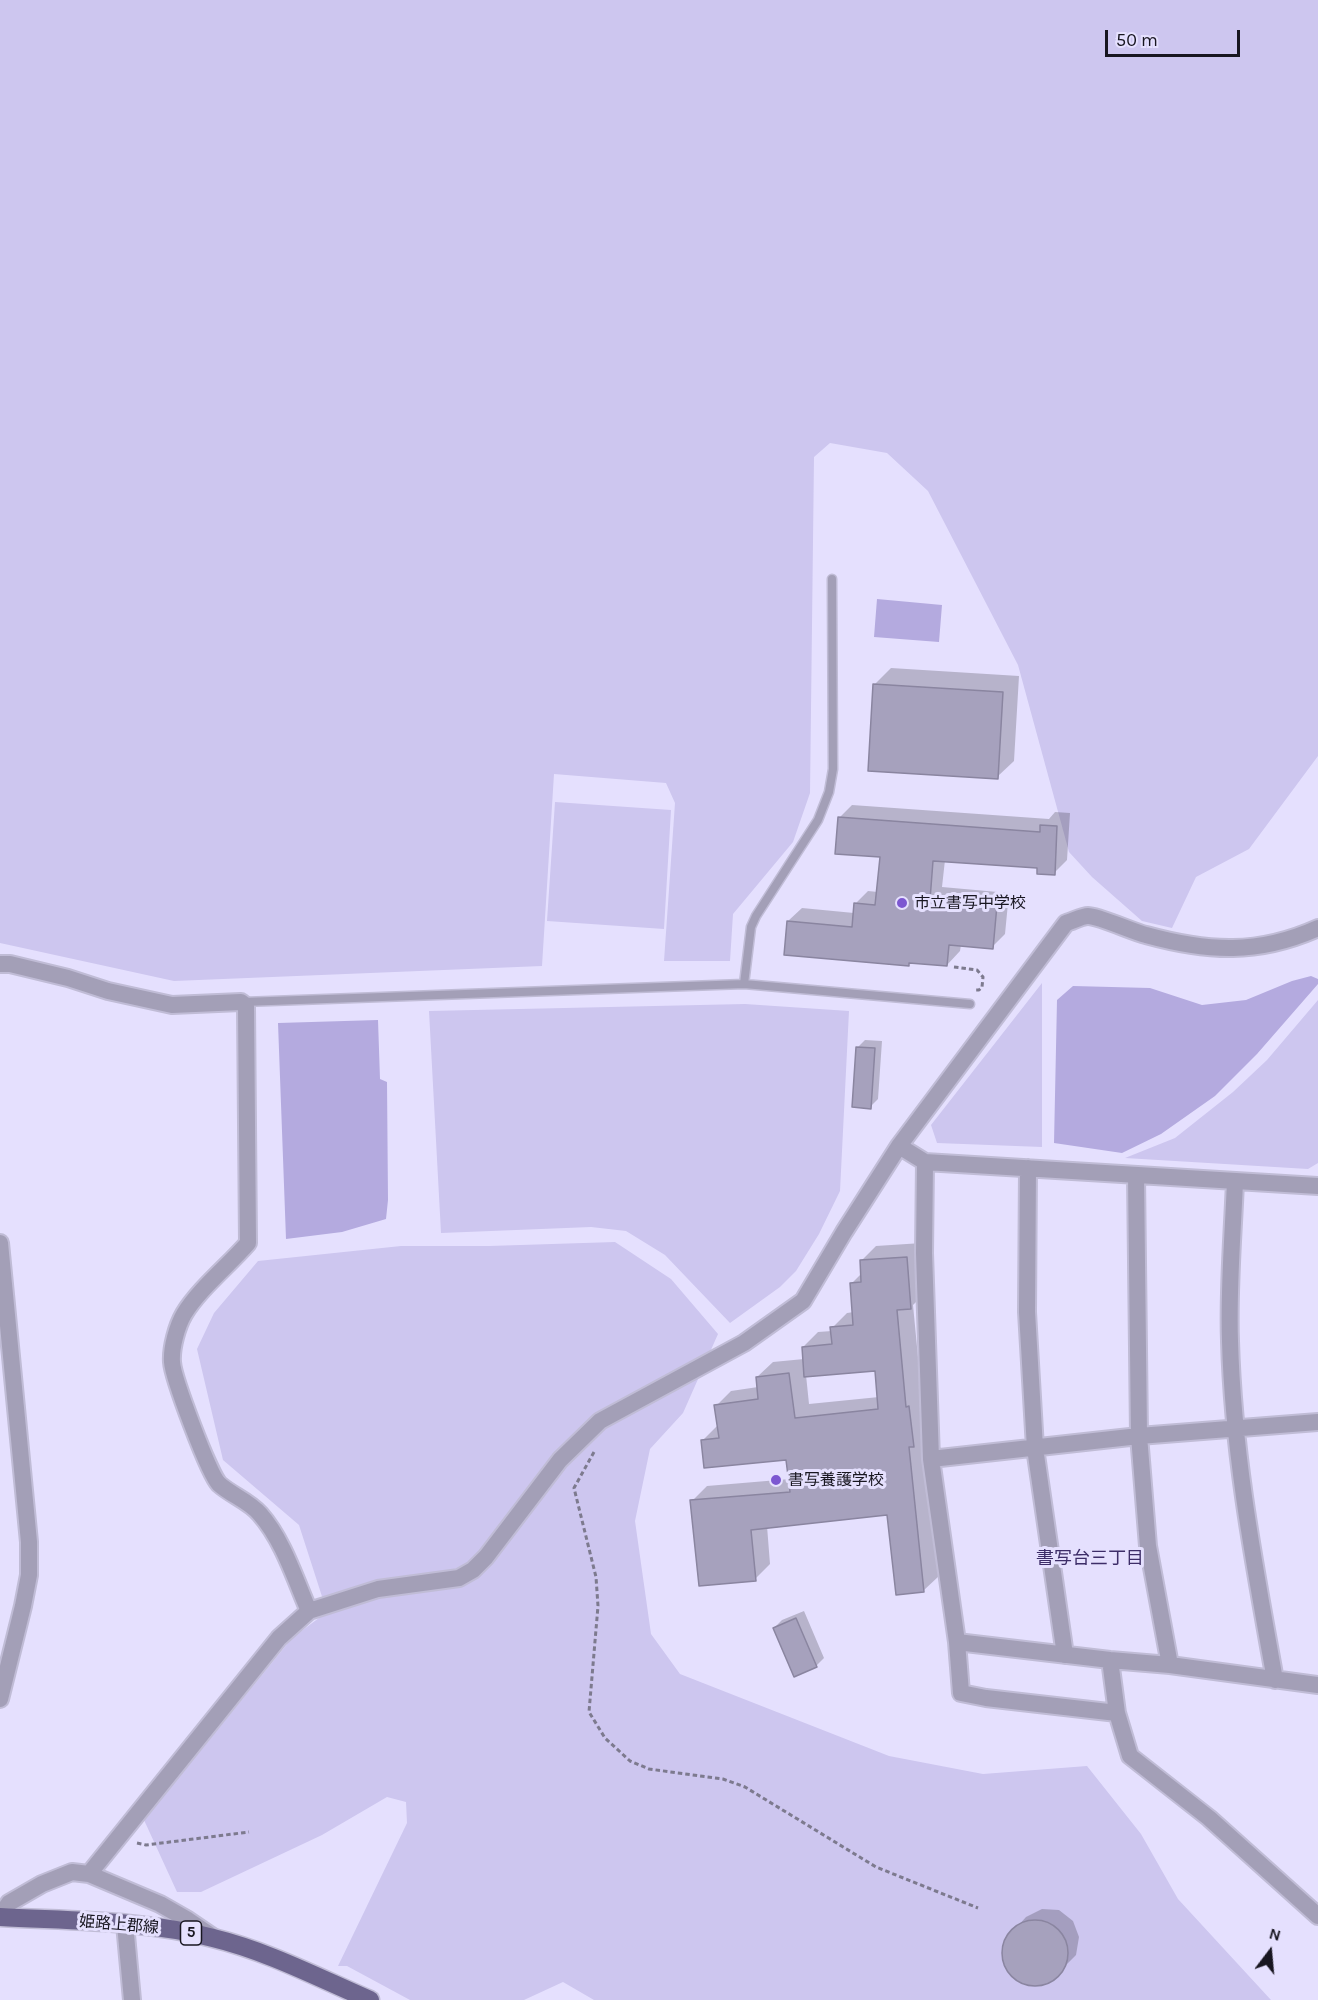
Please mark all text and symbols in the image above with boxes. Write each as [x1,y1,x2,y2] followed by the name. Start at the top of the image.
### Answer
[1108,18,1243,56] scale bar
[1116,29,1158,51] text: 50 m
[914,893,1026,913] place label: 市立書写中学校
[895,896,909,910] marker: 市立書写中学校
[788,1470,884,1490] place label: 書写養護学校
[769,1473,783,1487] marker: 書写養護学校
[1036,1548,1144,1570] district label: 書写台三丁目
[78,1912,160,1938] street label: 姫路上郡線
[180,1921,201,1945] road number: 5
[1240,1922,1300,1982] north arrow
[1267,1923,1283,1945] text: N

